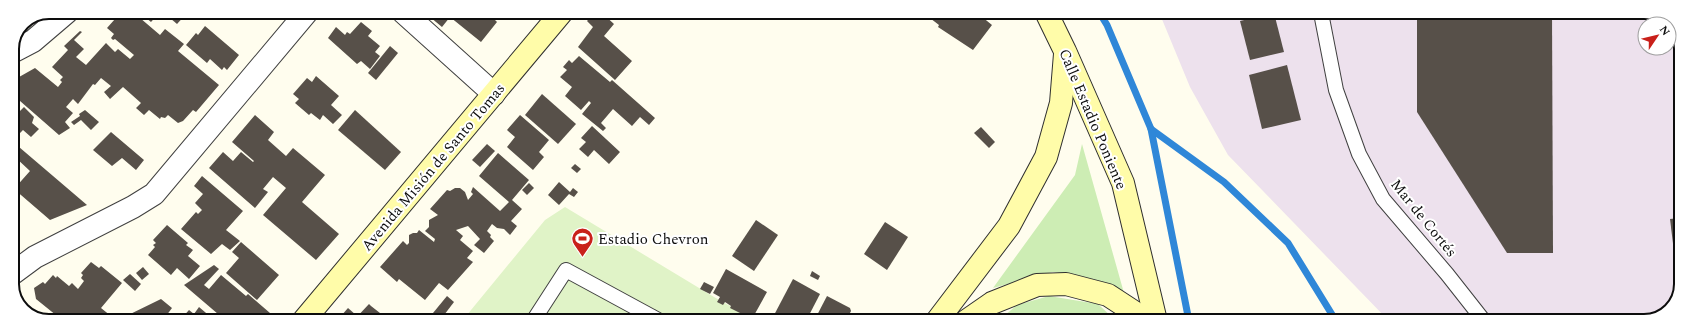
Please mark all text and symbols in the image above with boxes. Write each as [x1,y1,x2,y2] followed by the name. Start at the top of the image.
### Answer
[1637,16,1677,56] north arrow
[1655,22,1674,39] text: N
[1052,45,1133,193] street label: Calle Estadio Poniente
[356,78,511,257] street label: Avenida Misión de Santo Tomas
[1385,174,1462,262] street label: Mar de Cortés
[569,226,595,259] sports icon: Estadio Chevron
[598,228,709,251] place label: Estadio Chevron

